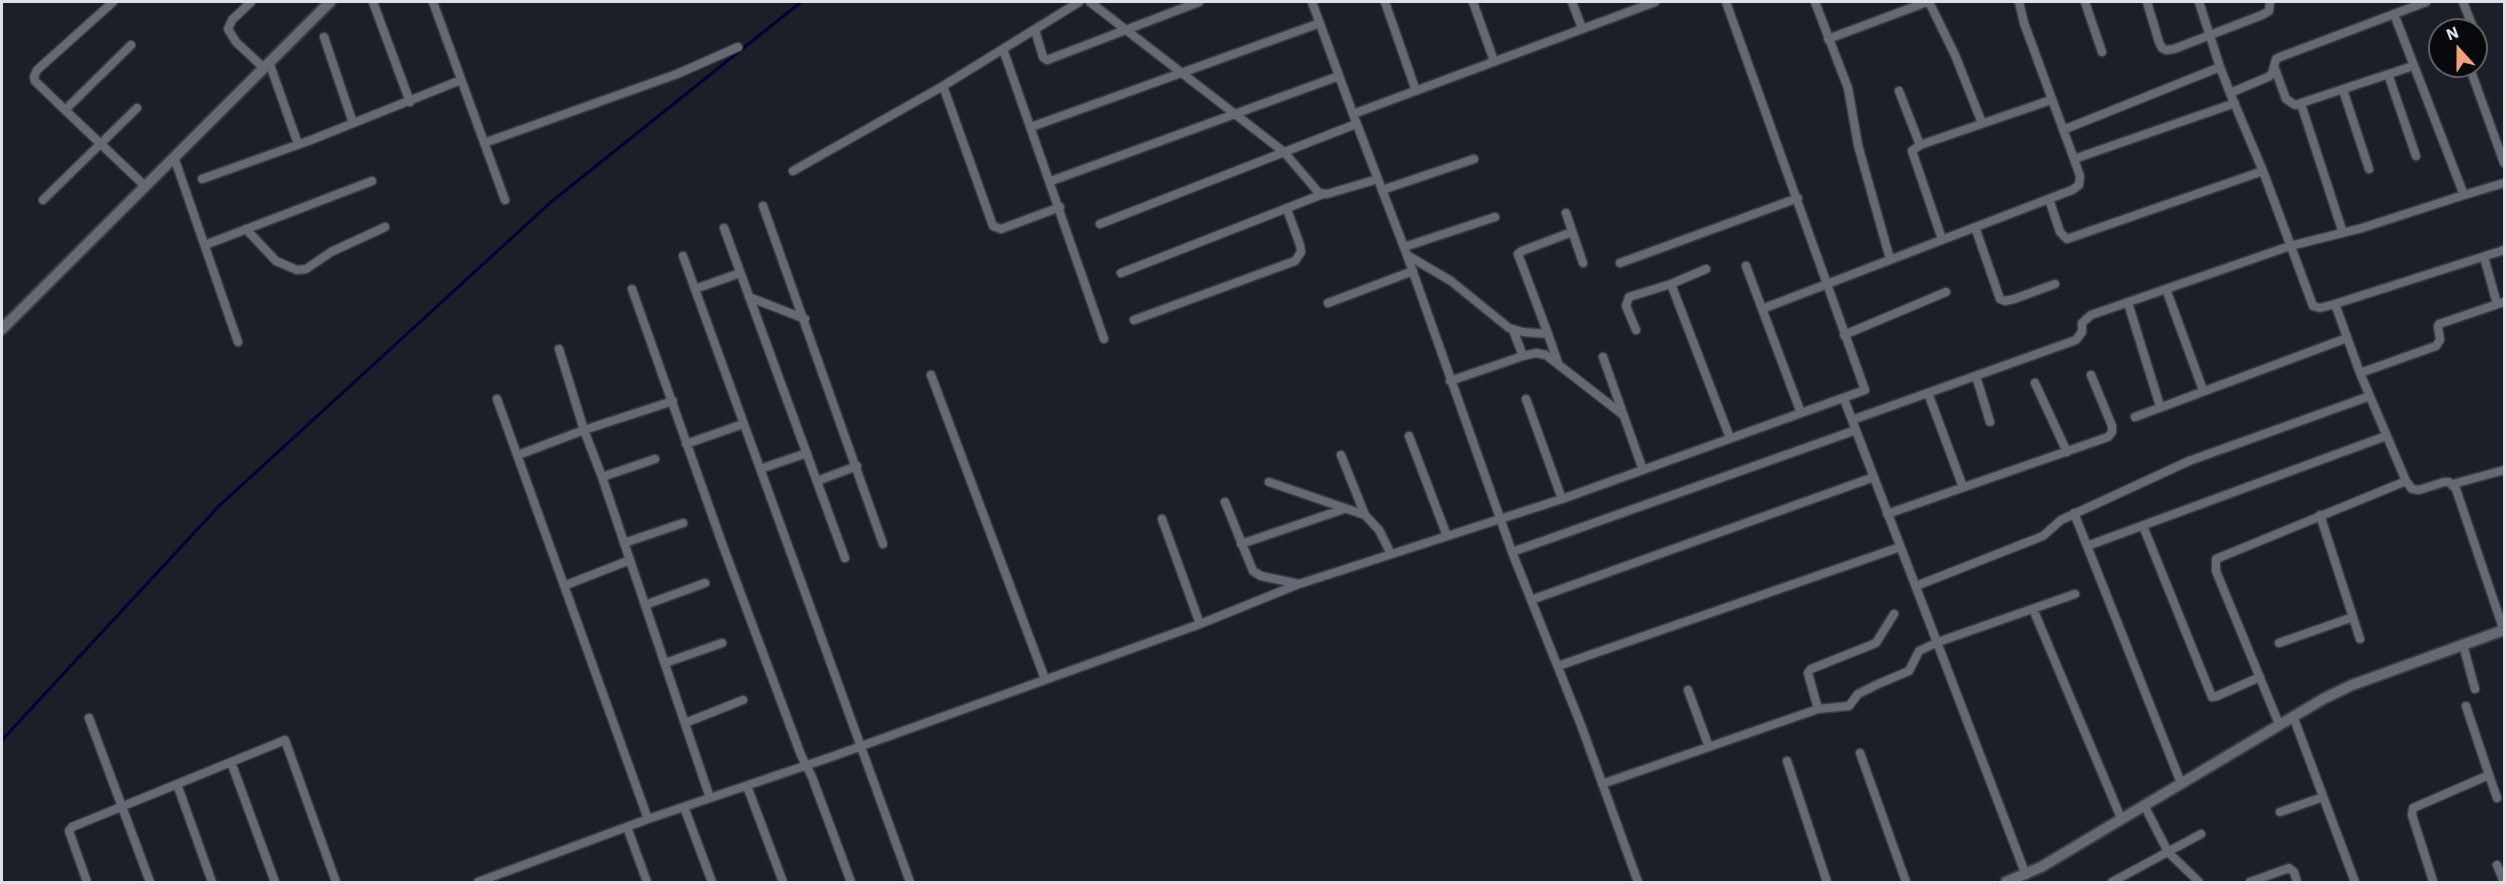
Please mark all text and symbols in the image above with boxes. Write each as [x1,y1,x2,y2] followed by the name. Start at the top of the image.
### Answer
[2428,18,2488,78] north arrow
[2443,22,2461,44] text: N

